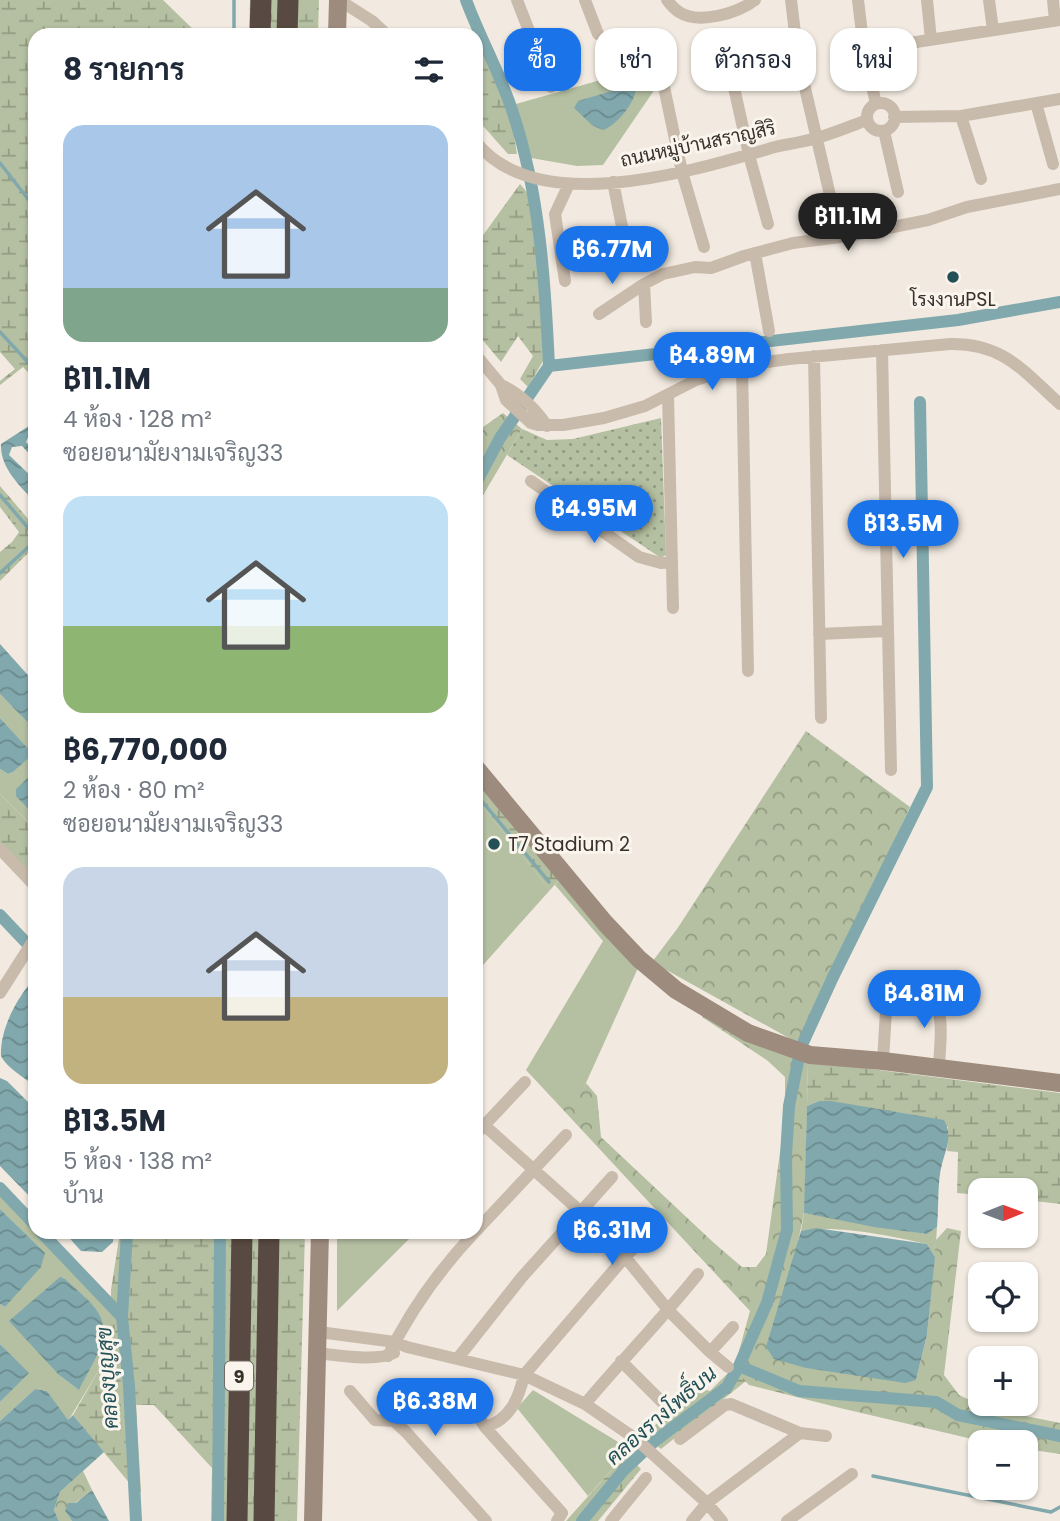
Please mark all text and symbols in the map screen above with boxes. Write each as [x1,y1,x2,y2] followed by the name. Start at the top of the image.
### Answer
[504,28,581,91] chip: ซื้อ
[595,28,677,91] chip: เช่า
[691,28,816,91] chip: ตัวกรอง
[830,28,917,91] chip: ใหม่
[63,48,185,91] text: 8 รายการ
[410,51,448,89] icon: filters
[618,114,778,174] street label: ถนนหมู่บ้านสราญสิริ
[193,171,319,297] icon: home
[791,194,905,253] pin: ฿11.1M
[814,200,882,232] text: ฿11.1M
[555,226,669,286] pin: ฿6.77M
[572,233,652,265] text: ฿6.77M
[945,269,961,285] marker: โรงงานPSL
[909,286,996,313] place label: โรงงานPSL
[655,332,769,392] pin: ฿4.89M
[669,339,755,371] text: ฿4.89M
[63,357,151,400] text: ฿11.1M
[63,403,212,435] text: 4 ห้อง · 128 m²
[63,437,283,469] text: ซอยอนามัยงามเจริญ33
[537,486,651,545] pin: ฿4.95M
[551,492,637,524] text: ฿4.95M
[846,500,960,560] pin: ฿13.5M
[864,507,942,539] text: ฿13.5M
[193,542,319,668] icon: home
[63,728,228,771] text: ฿6,770,000
[63,774,204,806] text: 2 ห้อง · 80 m²
[63,808,283,840] text: ซอยอนามัยงามเจริญ33
[508,831,630,858] place label: T7 Stadium 2
[486,836,502,852] marker: T7 Stadium 2
[193,913,319,1039] icon: home
[867,970,981,1030] pin: ฿4.81M
[884,977,964,1009] text: ฿4.81M
[63,1099,166,1142] text: ฿13.5M
[63,1145,212,1177] text: 5 ห้อง · 138 m²
[968,1178,1038,1248] north arrow
[968,1178,1038,1500] map controls
[63,1179,104,1211] text: บ้าน
[555,1208,669,1267] pin: ฿6.31M
[573,1214,651,1246] text: ฿6.31M
[968,1262,1038,1332] button: locate
[89,1325,125,1430] water label: คลองบุญสุข
[968,1346,1038,1416] button: +
[596,1355,723,1471] water label: คลองรางโพธิ์บน
[225,1362,253,1391] road number: 9
[378,1378,492,1438] pin: ฿6.38M
[393,1385,477,1417] text: ฿6.38M
[968,1430,1038,1500] button: −

